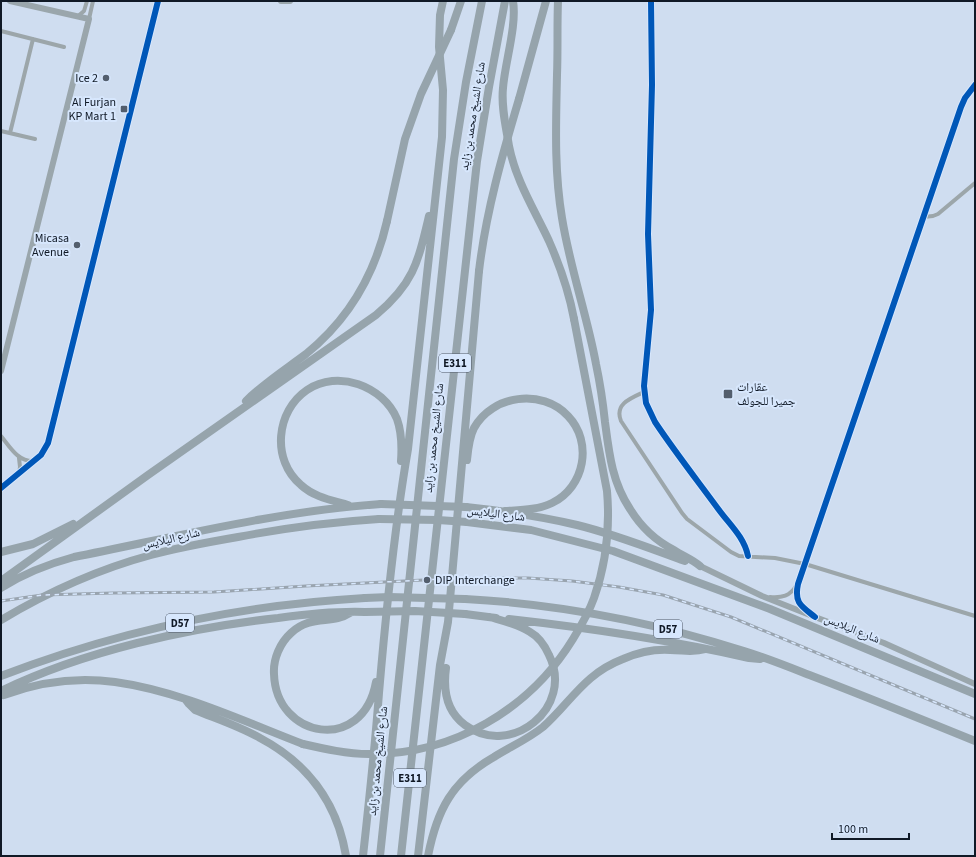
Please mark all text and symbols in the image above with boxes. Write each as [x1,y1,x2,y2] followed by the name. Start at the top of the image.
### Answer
[456,60,490,172] street label: شارع الشيخ محمد بن زايد
[75,70,98,87] place label: Ice 2
[101,73,111,83] marker: Ice 2
[69,94,116,125] place label: Al Furjan KP Mart 1
[119,104,129,114] marker: Al Furjan KP Mart 1
[32,230,69,261] place label: Micasa Avenue
[72,240,82,250] marker: Micasa Avenue
[439,354,471,372] road number: E311
[737,379,796,410] place label: عقارات جميرا للجولف
[420,382,448,493] street label: شارع الشيخ محمد بن زايد
[722,388,734,400] marker: عقارات جميرا للجولف
[466,502,526,526] street label: شارع اليلايس
[141,524,202,554] street label: شارع اليلايس
[435,572,515,589] place label: DIP Interchange
[422,575,432,585] marker: DIP Interchange
[822,610,882,648] street label: شارع اليلايس
[166,614,194,632] road number: D57
[654,620,682,638] road number: D57
[364,705,392,816] street label: شارع الشيخ محمد بن زايد
[394,769,426,787] road number: E311
[832,815,909,841] scale bar
[838,821,868,838] text: 100 m

